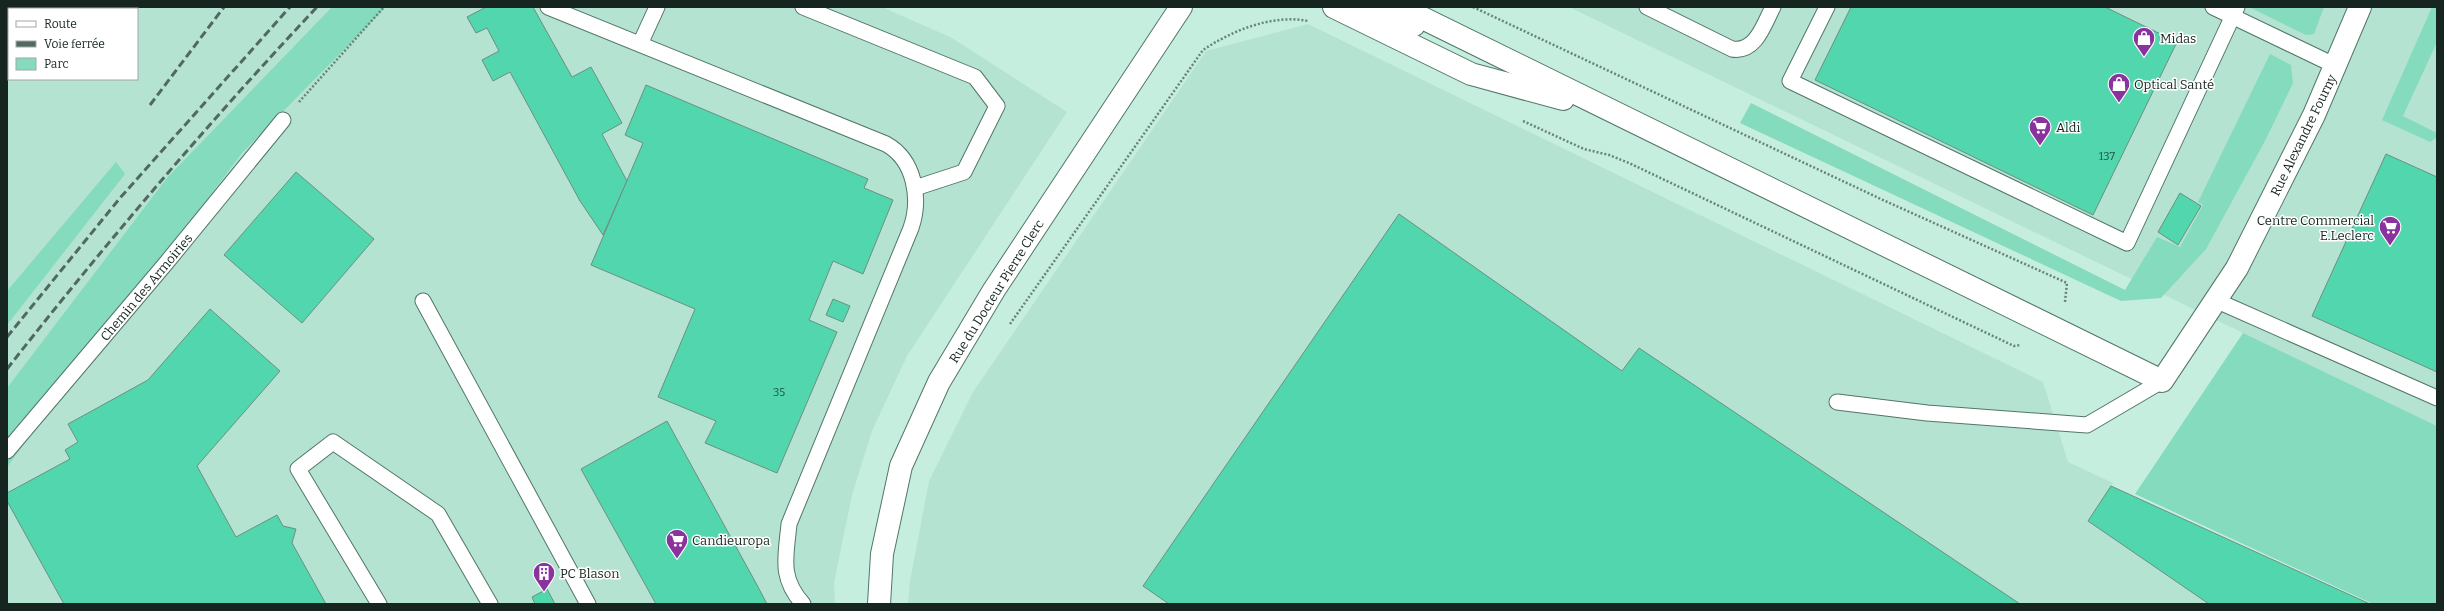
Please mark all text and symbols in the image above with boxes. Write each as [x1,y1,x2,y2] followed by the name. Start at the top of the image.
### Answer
[8,8,138,80] legend
[44,17,77,31] text: Route
[2131,25,2157,58] shop icon: Midas
[2160,31,2196,46] place label: Midas
[44,37,105,51] text: Voie ferrée
[44,57,69,71] text: Parc
[2106,71,2132,104] shop icon: Optical Santé
[2268,72,2339,198] street label: Rue Alexandre Fourny
[2134,77,2214,92] place label: Optical Santé
[2027,114,2053,147] supermarket icon: Aldi
[2056,120,2080,135] place label: Aldi
[2099,150,2116,163] house number: 137
[2257,213,2374,243] place label: Centre Commercial E.Leclerc
[2377,214,2403,247] supermarket icon: Centre Commercial E.Leclerc
[946,217,1047,366] street label: Rue du Docteur Pierre Clerc
[97,231,196,344] street label: Chemin des Armoiries
[773,386,785,399] house number: 35
[664,527,690,560] supermarket icon: Candieuropa
[692,533,770,548] place label: Candieuropa
[531,560,557,593] building icon: PC Blason
[560,566,620,581] place label: PC Blason

